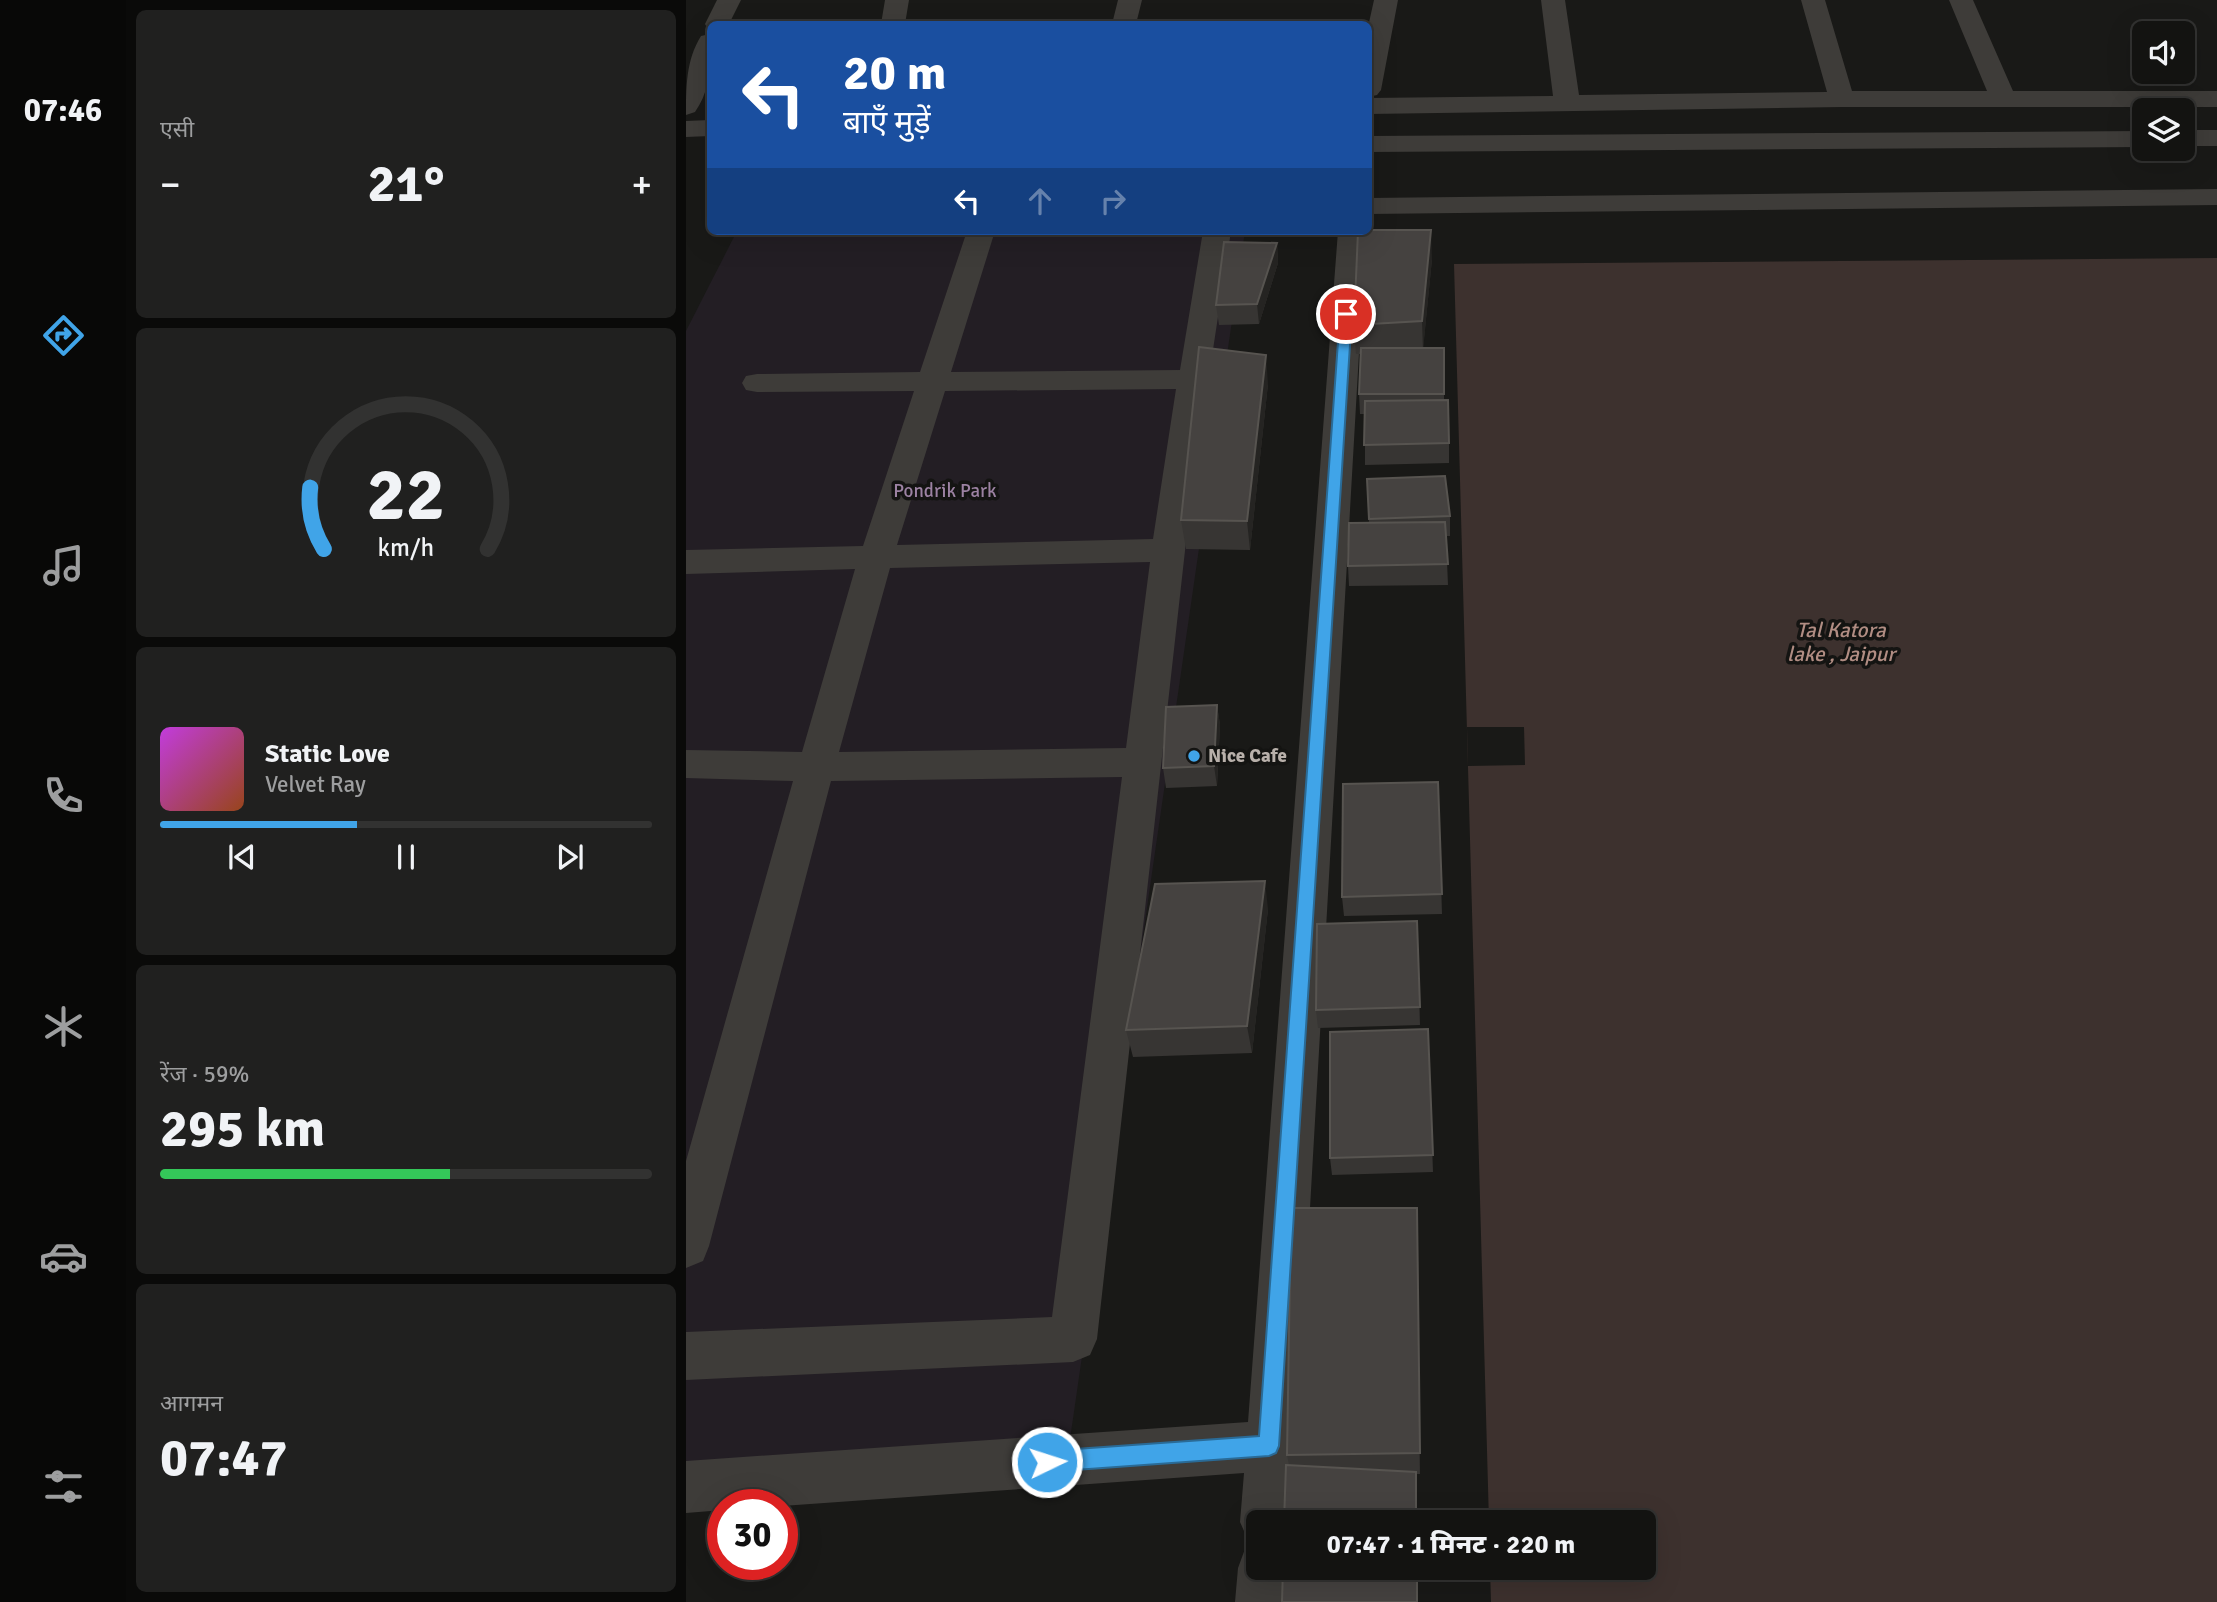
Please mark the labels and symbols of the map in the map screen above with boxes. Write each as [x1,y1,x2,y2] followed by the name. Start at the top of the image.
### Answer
[1316,284,1376,344] pin
[893,479,997,503] park label: Pondrik Park
[1787,617,1898,667] water label: Tal Katora lake , Jaipur
[1208,744,1287,768] place label: Nice Cafe
[1186,748,1202,764] marker: Nice Cafe
[1010,1425,1084,1499] position arrow
[707,1489,798,1580] speed limit sign: 30

